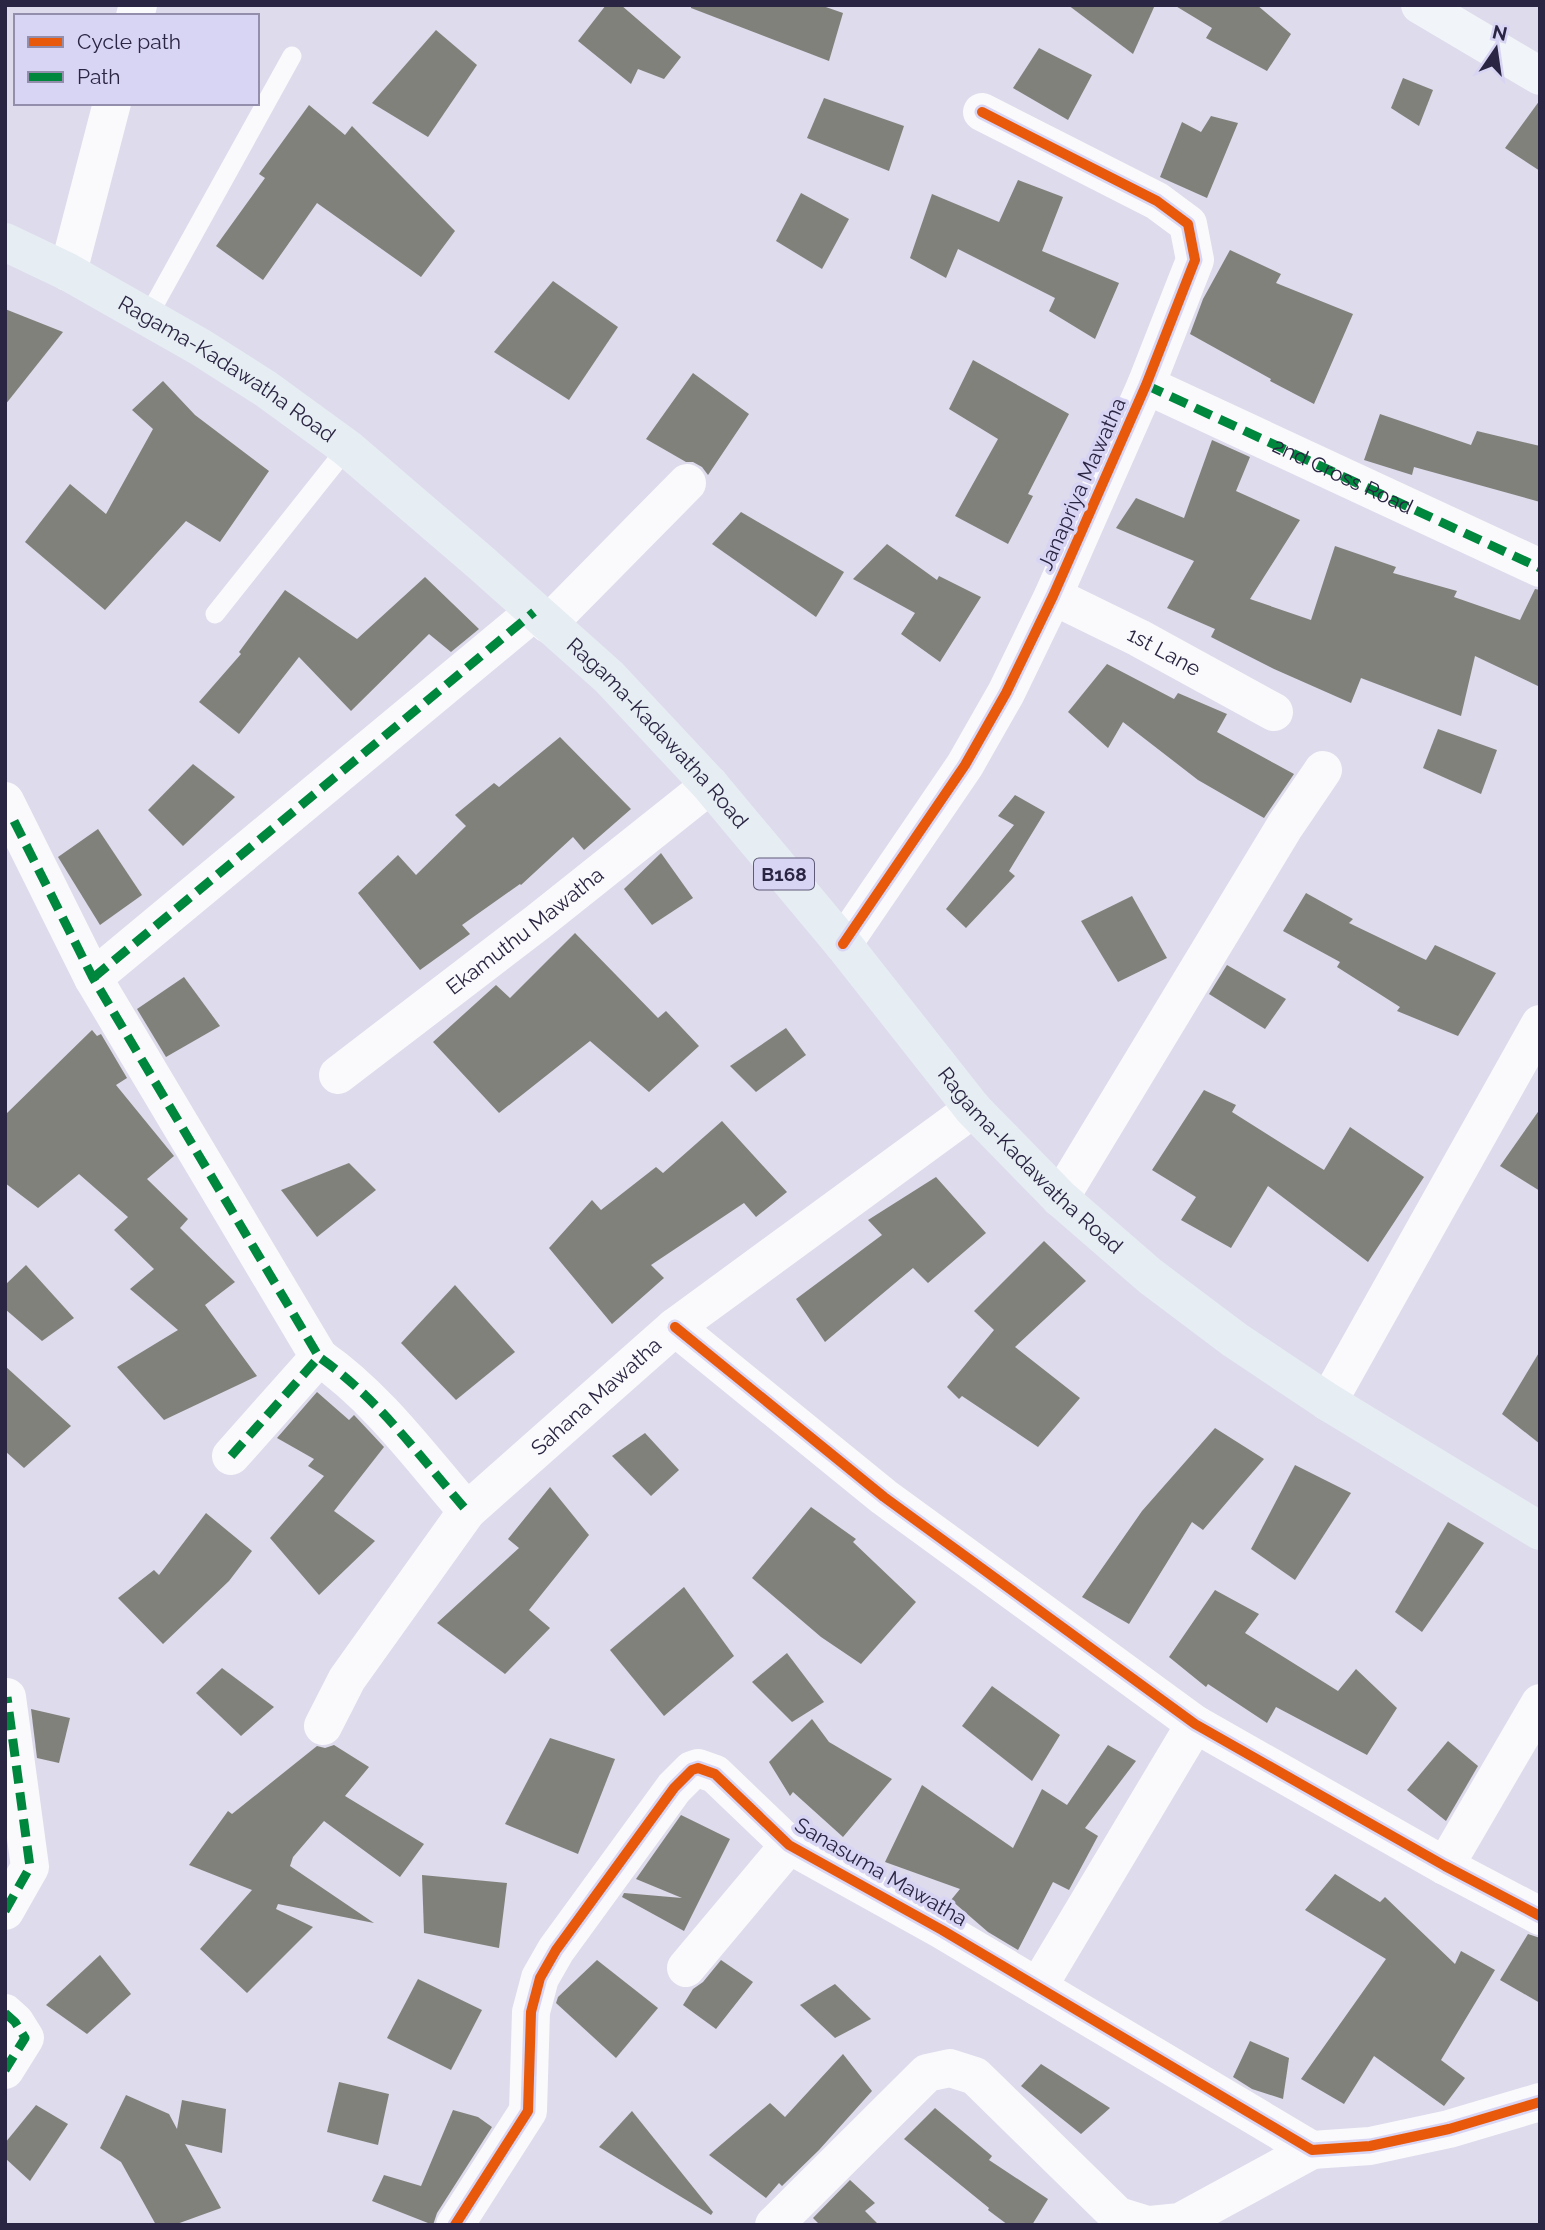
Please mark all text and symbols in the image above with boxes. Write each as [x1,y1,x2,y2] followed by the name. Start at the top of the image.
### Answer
[14,14,259,105] legend
[1461,14,1531,84] north arrow
[1490,20,1509,45] text: N
[77,29,181,54] text: Cycle path
[77,64,121,89] text: Path
[114,290,340,447] street label: Ragama-Kadawatha Road
[1032,394,1131,574] street label: Janapriya Mawatha
[1269,433,1417,519] street label: 2nd Cross Road
[1123,621,1205,681] street label: 1st Lane
[562,632,754,833] street label: Ragama-Kadawatha Road
[754,859,814,890] road number: B168
[441,862,608,1000] street label: Ekamuthu Mawatha
[933,1062,1128,1259] street label: Ragama-Kadawatha Road
[526,1332,666,1460] street label: Sahana Mawatha
[791,1812,972,1931] street label: Sanasuma Mawatha

